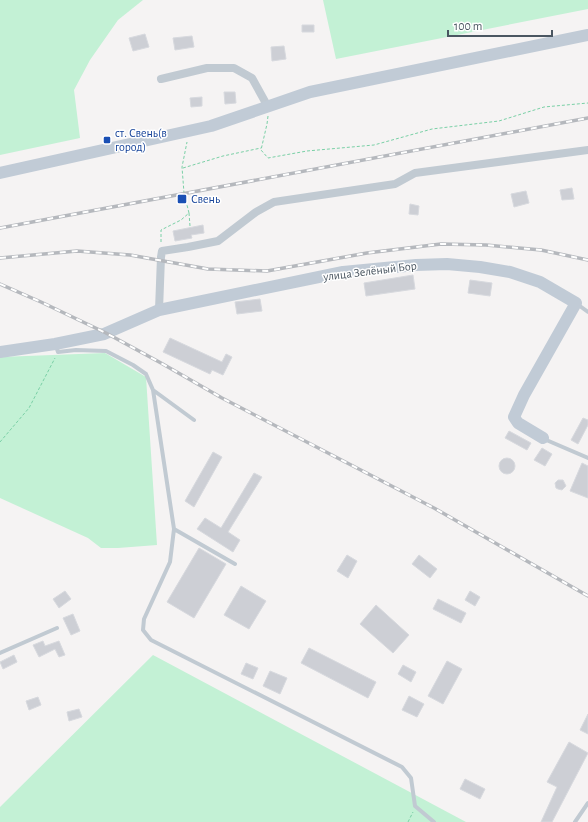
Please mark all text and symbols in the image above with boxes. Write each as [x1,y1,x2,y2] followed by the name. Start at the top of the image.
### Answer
[448,12,552,38] scale bar
[454,20,482,32] text: 100 m
[115,127,167,153] place label: ст. Свень(в город)
[102,135,112,145] marker: ст. Свень(в город)
[176,193,188,205] marker: Свень
[191,193,220,205] place label: Свень
[322,259,418,284] street label: улица Зелёный Бор

